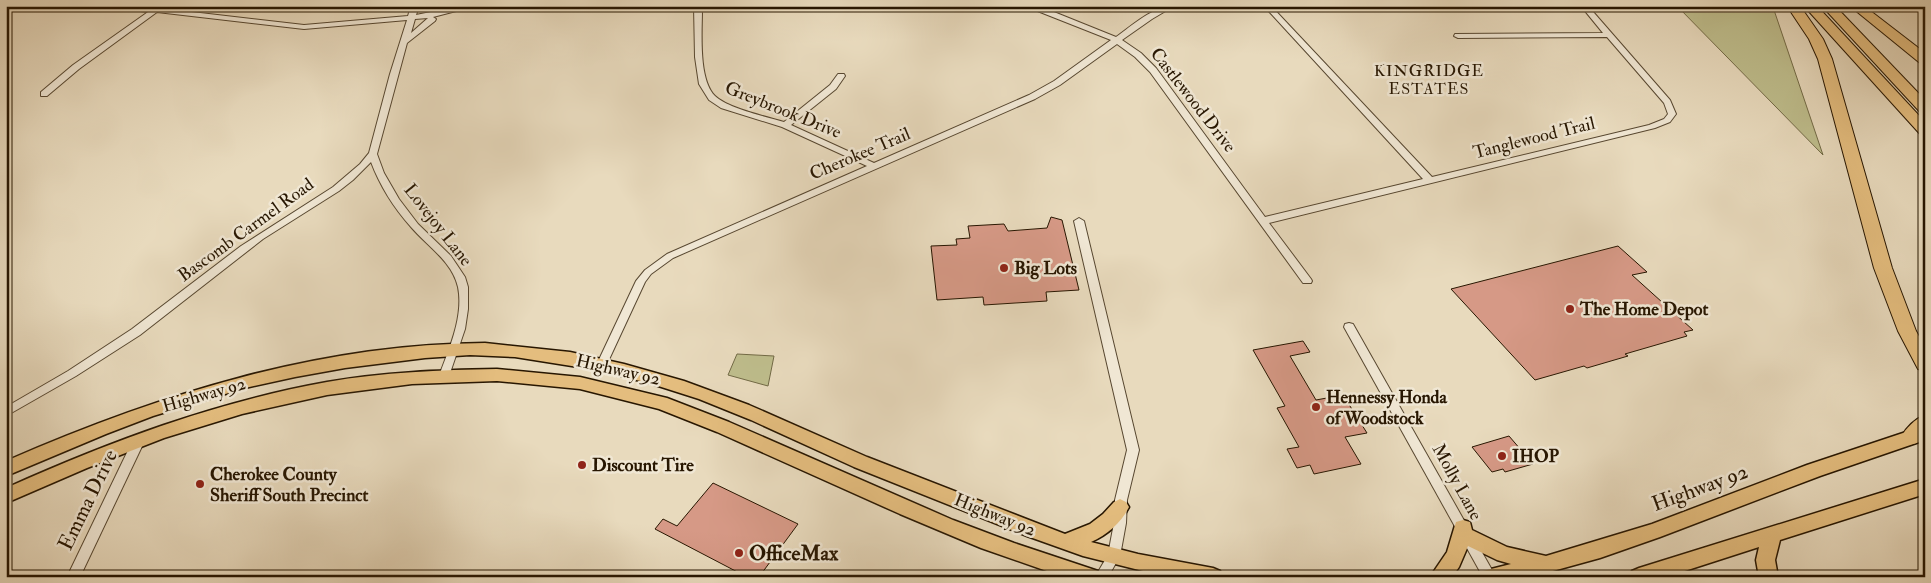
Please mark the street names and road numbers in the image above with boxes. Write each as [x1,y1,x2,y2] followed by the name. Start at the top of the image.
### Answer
[1145,43,1241,157] street label: Castlewood Drive
[721,76,845,144] street label: Greybrook Drive
[1471,112,1598,164] street label: Tanglewood Trail
[806,122,914,186] street label: Cherokee Trail
[174,173,319,287] street label: Bascomb Carmel Road
[399,179,478,271] street label: Lovejoy Lane
[574,349,662,391] street label: Highway 92
[160,372,248,418] street label: Highway 92
[1427,440,1488,525] street label: Molly Lane
[52,445,124,555] street label: Emma Drive
[1648,458,1752,518] street label: Highway 92
[951,488,1039,542] street label: Highway 92

